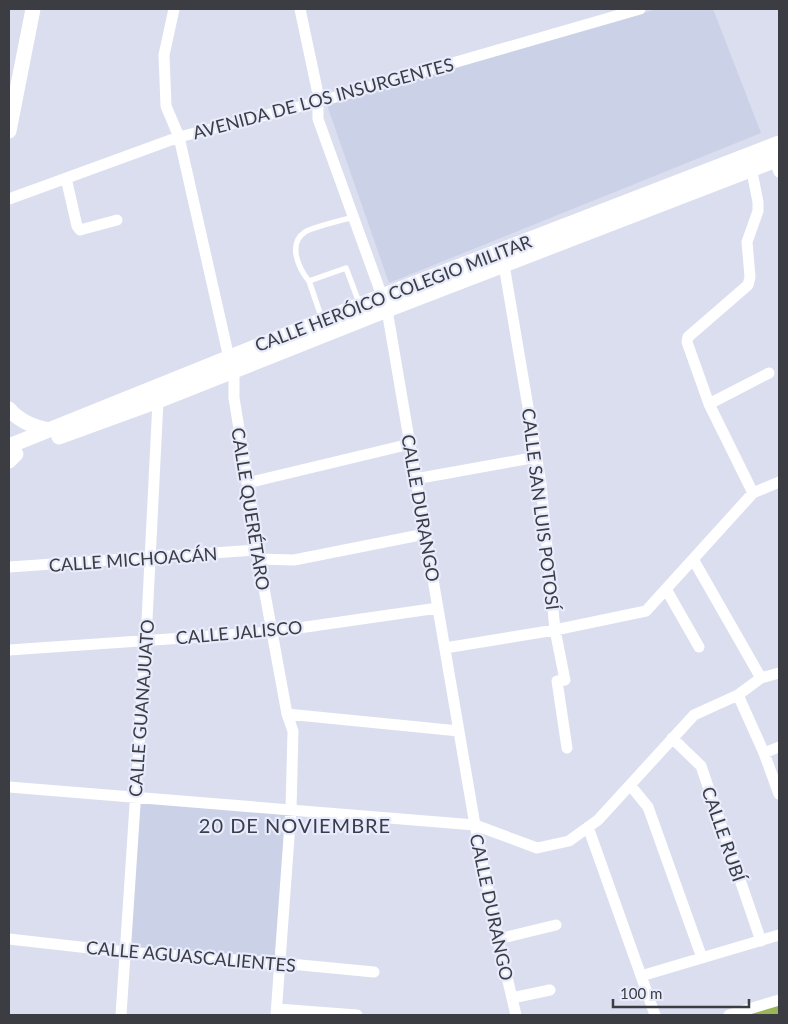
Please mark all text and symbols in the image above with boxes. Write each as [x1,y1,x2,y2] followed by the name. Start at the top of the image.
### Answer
[190,53,456,143] street label: AVENIDA DE LOS INSURGENTES
[251,230,535,356] street label: CALLE HERÓICO COLEGIO MILITAR
[518,407,564,612] street label: CALLE SAN LUIS POTOSÍ
[227,426,275,592] street label: CALLE QUERÉTARO
[397,433,445,583] street label: CALLE DURANGO
[48,542,218,576] street label: CALLE MICHOACÁN
[175,616,303,648] street label: CALLE JALISCO
[124,619,158,797] street label: CALLE GUANAJUATO
[698,784,751,885] street label: CALLE RUBÍ
[199,813,391,837] district label: 20 DE NOVIEMBRE
[466,832,518,982] street label: CALLE DURANGO
[85,936,297,976] street label: CALLE AGUASCALIENTES
[613,976,749,1008] scale bar
[620,984,662,1002] text: 100 m

